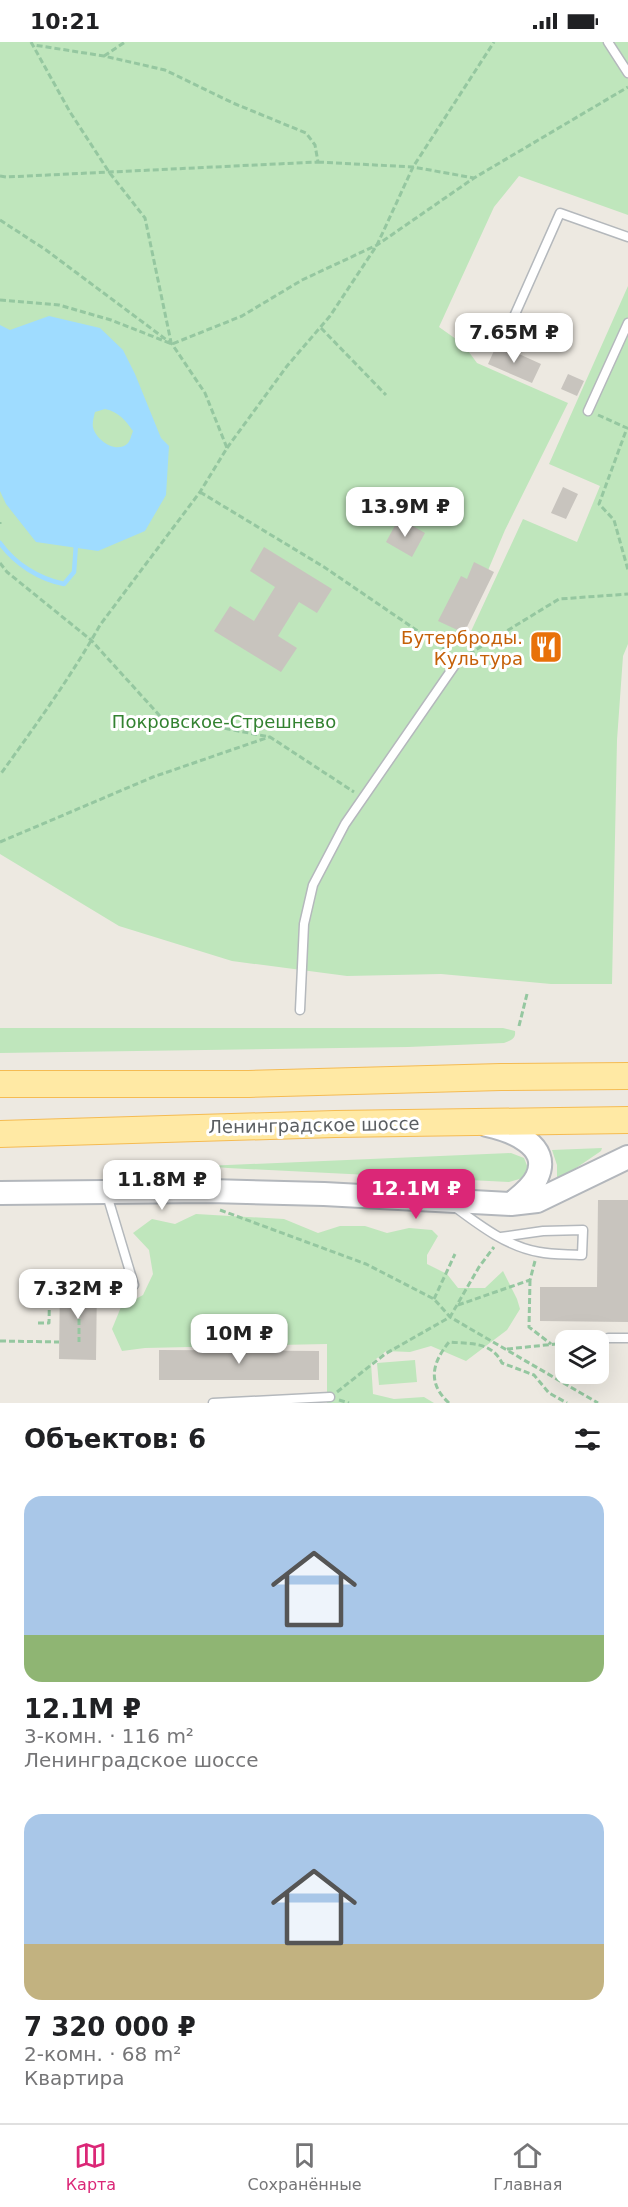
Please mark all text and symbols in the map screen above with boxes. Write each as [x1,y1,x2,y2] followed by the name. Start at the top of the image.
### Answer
[30,9,100,34] text: 10:21
[459,313,569,364] pin: 7.65M ₽
[469,320,559,344] text: 7.65M ₽
[350,487,460,538] pin: 13.9M ₽
[360,494,450,518] text: 13.9M ₽
[401,627,523,669] place label: Бутерброды. Культура
[528,629,564,665] restaurant icon: Бутерброды. Культура
[112,711,336,732] park label: Покровское-Стрешнево
[208,1113,420,1137] street label: Ленинградское шоссе
[107,1160,217,1211] pin: 11.8M ₽
[117,1167,207,1191] text: 11.8M ₽
[361,1169,471,1220] pin: 12.1M ₽
[371,1176,461,1200] text: 12.1M ₽
[23,1269,133,1320] pin: 7.32M ₽
[33,1276,123,1300] text: 7.32M ₽
[197,1314,281,1365] pin: 10M ₽
[205,1321,273,1345] text: 10M ₽
[555,1330,609,1384] map controls
[555,1330,609,1384] button: layers
[571,1423,604,1456] icon: filters
[24,1424,206,1454] text: Объектов: 6
[260,1535,368,1643] icon: home
[24,1694,141,1724] text: 12.1M ₽
[24,1724,194,1748] text: 3-комн. · 116 m²
[24,1748,259,1772] text: Ленинградское шоссе
[260,1853,368,1961] icon: home
[24,2012,196,2042] text: 7 320 000 ₽
[24,2042,181,2066] text: 2-комн. · 68 m²
[24,2066,125,2090] text: Квартира
[66,2139,116,2194] tab: Карта
[248,2139,362,2194] tab: Сохранённые
[493,2139,562,2194] tab: Главная

